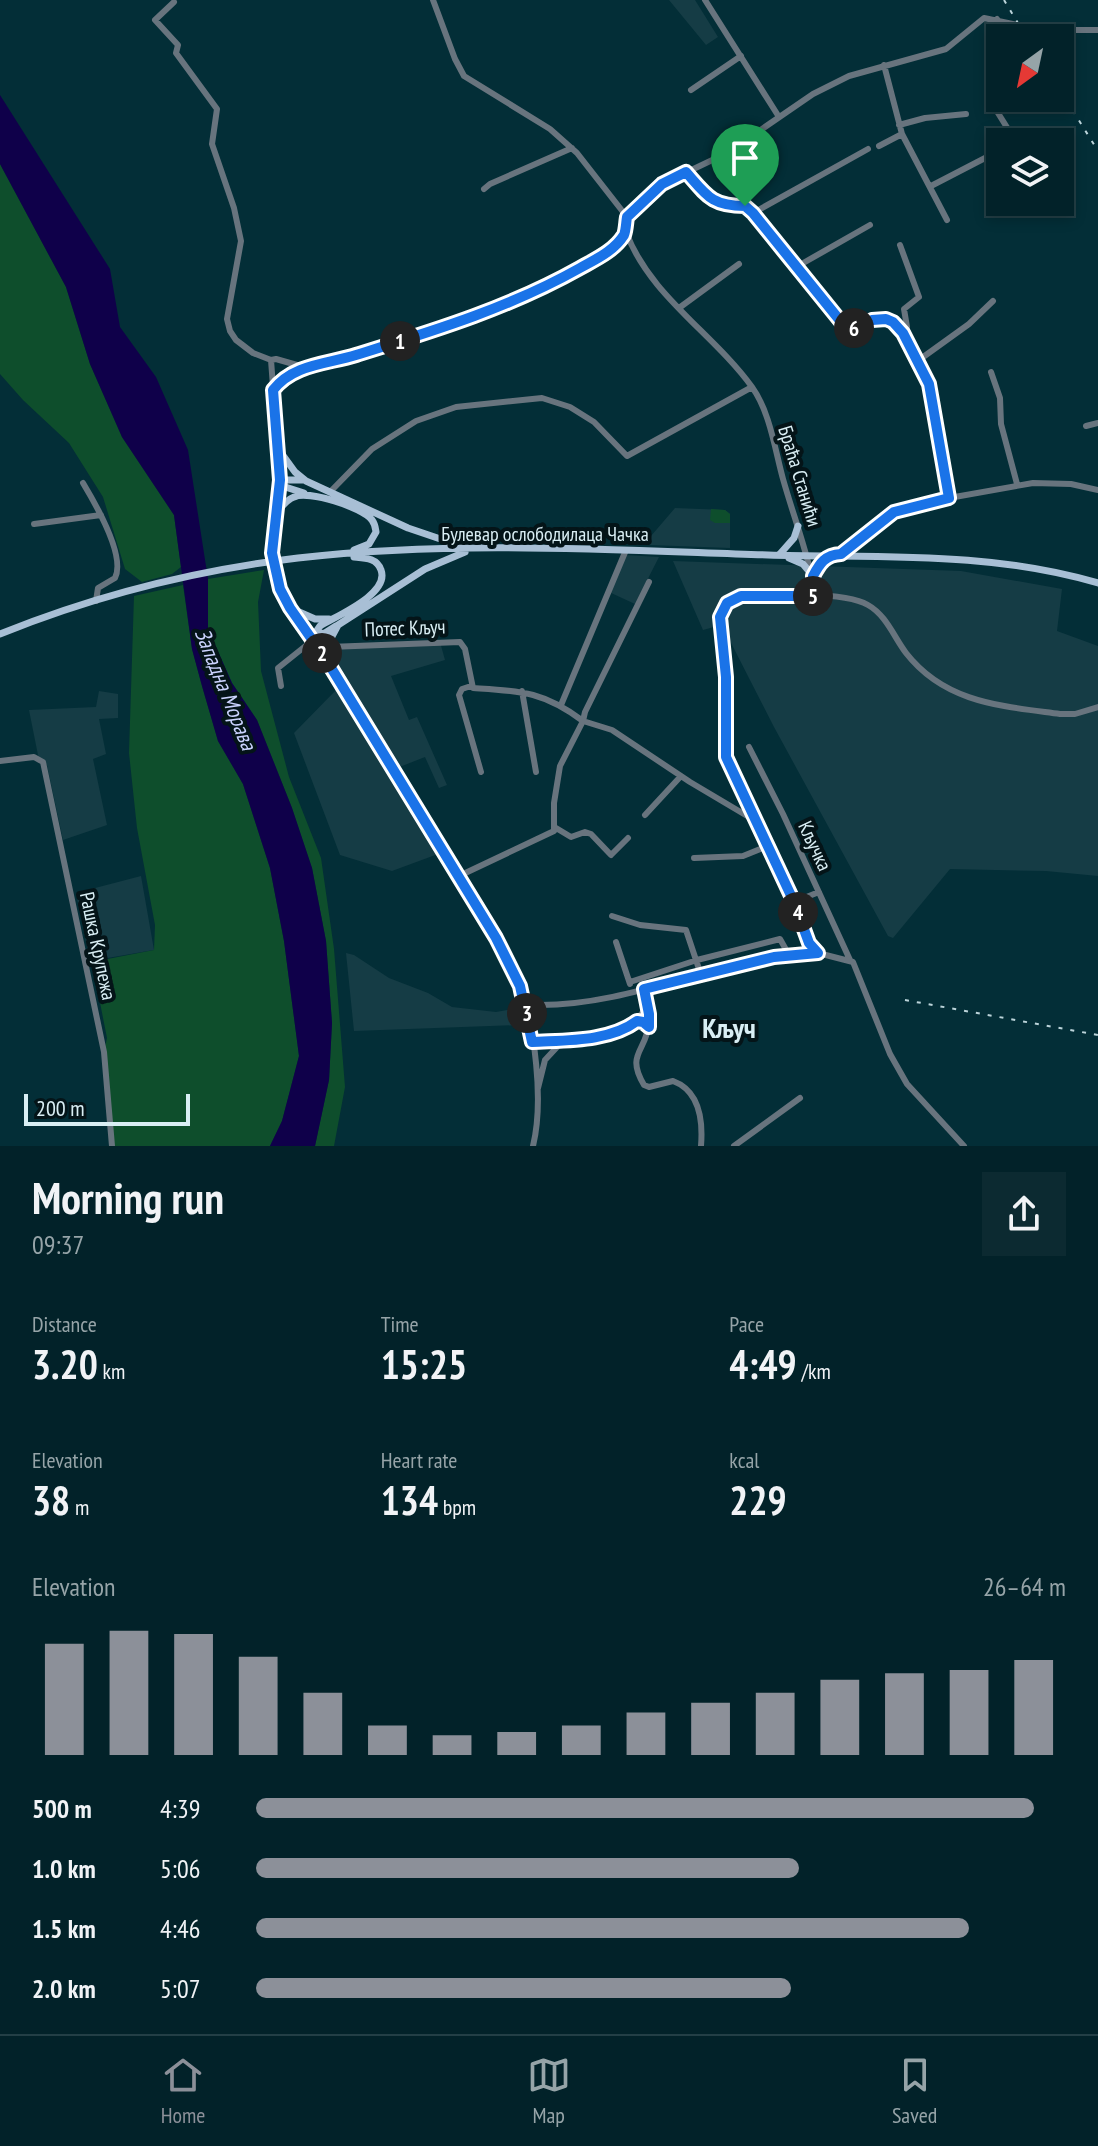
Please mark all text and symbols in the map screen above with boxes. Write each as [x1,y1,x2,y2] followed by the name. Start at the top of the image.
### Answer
[986,24,1074,112] north arrow
[986,24,1074,216] map controls
[711,124,779,206] pin
[986,128,1074,216] button: layers
[723,136,767,180] icon: arrive
[834,308,874,348] pin: 6
[849,314,859,342] text: 6
[380,321,420,361] pin: 1
[395,327,405,355] text: 1
[772,422,828,530] street label: Браћа Станићи
[441,521,649,547] street label: Булевар ослободилаца Чачка
[793,576,833,616] pin: 5
[808,582,818,610] text: 5
[364,614,446,642] street label: Потес Кључ
[189,624,264,755] water label: Западна Морава
[302,633,342,673] pin: 2
[317,639,327,667] text: 2
[792,817,838,875] street label: Кључка
[74,890,122,1002] street label: Рашка Крупежа
[778,892,818,932] pin: 4
[793,898,803,926] text: 4
[507,993,547,1033] pin: 3
[522,999,532,1027] text: 3
[702,1009,756,1046] district label: Кључ
[24,1090,190,1126] scale bar
[36,1094,85,1122] text: 200 m
[32,1169,224,1226] text: Morning run
[982,1172,1066,1256] button: share
[32,1228,84,1261] text: 09:37
[32,1310,97,1338] text: Distance
[381,1310,419,1338] text: Time
[729,1310,764,1338] text: Pace
[32,1338,98,1390] text: 3.20
[381,1338,467,1390] text: 15:25
[729,1338,797,1390] text: 4:49
[98,1357,125,1385] text: km
[797,1357,831,1385] text: /km
[32,1446,103,1474] text: Elevation
[381,1446,457,1474] text: Heart rate
[729,1446,759,1474] text: kcal
[32,1474,70,1526] text: 38
[381,1474,438,1526] text: 134
[729,1474,787,1526] text: 229
[70,1493,89,1521] text: m
[438,1493,476,1521] text: bpm
[32,1570,115,1603] text: Elevation
[983,1570,1066,1603] text: 26–64 m
[32,1792,92,1825] text: 500 m
[160,1792,200,1825] text: 4:39
[32,1852,96,1885] text: 1.0 km
[160,1852,200,1885] text: 5:06
[32,1912,96,1945] text: 1.5 km
[160,1912,200,1945] text: 4:46
[32,1972,96,2005] text: 2.0 km
[160,1972,200,2005] text: 5:07
[161,2053,205,2129] tab: Home
[527,2053,571,2129] tab: Map
[892,2053,937,2129] tab: Saved

